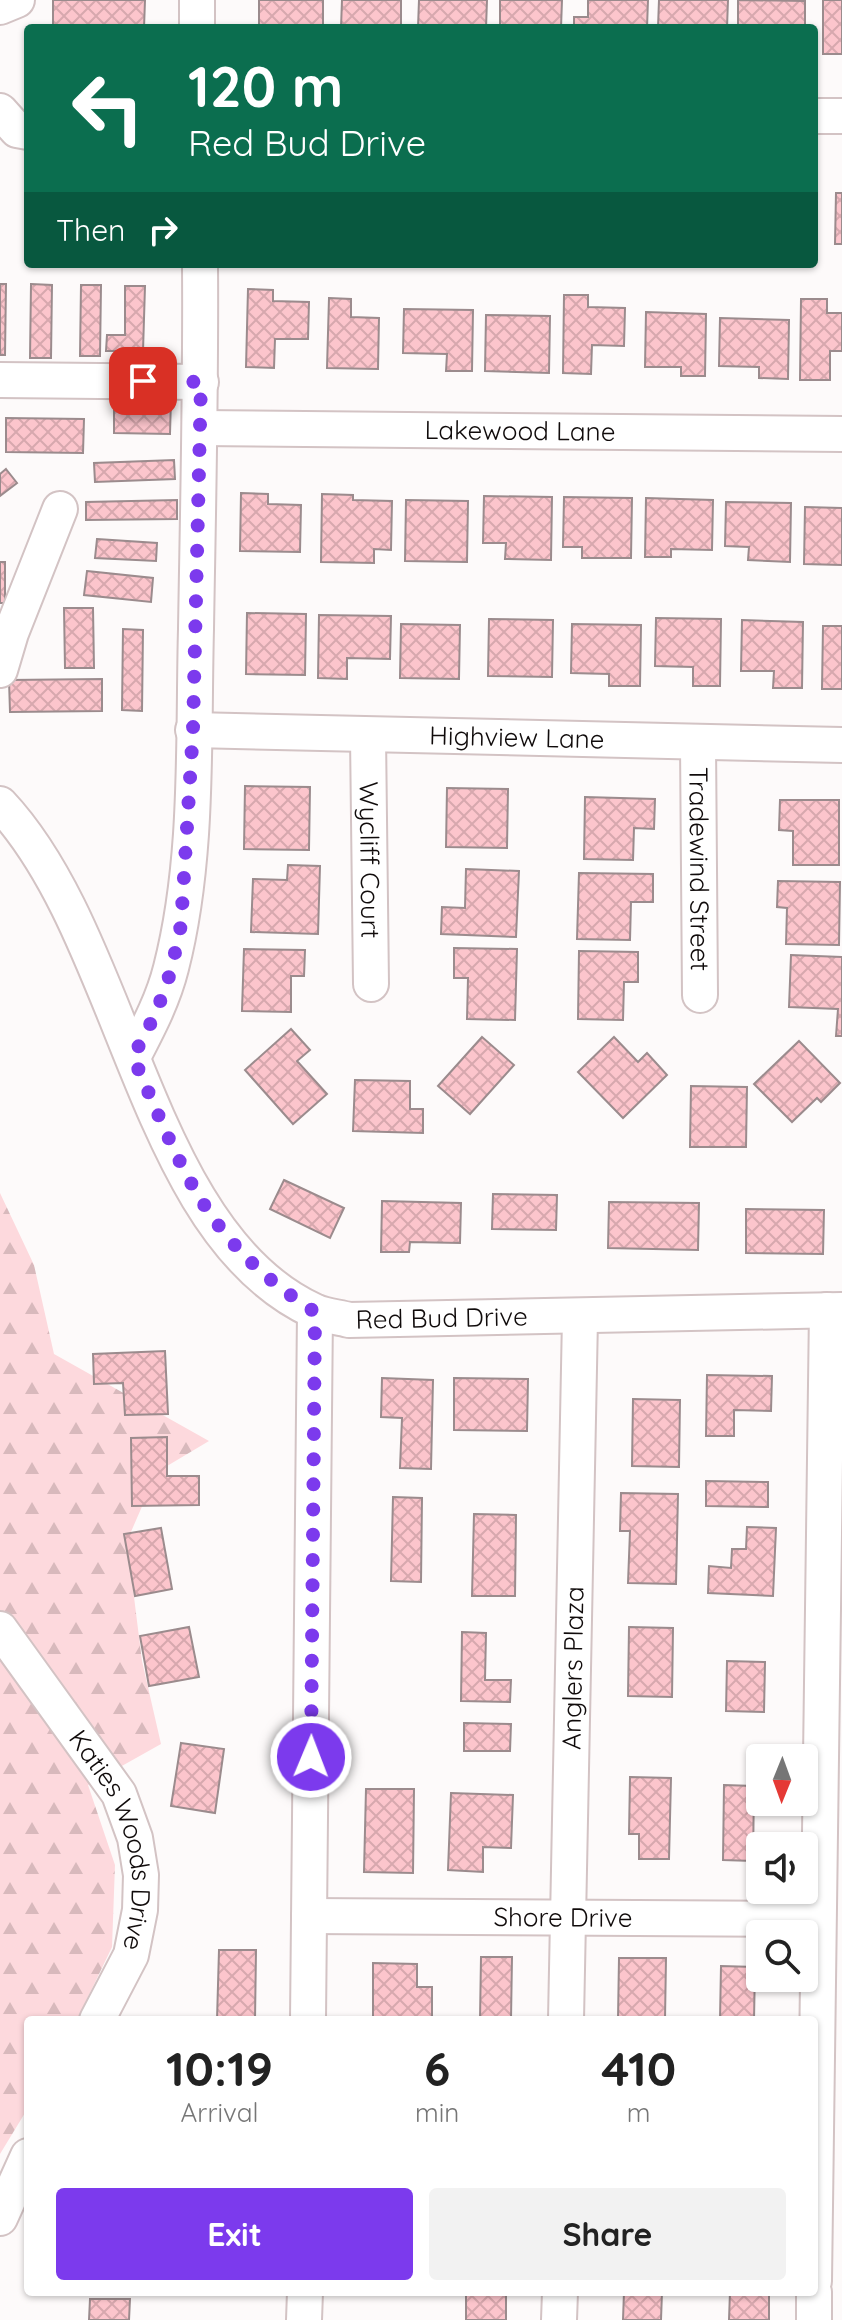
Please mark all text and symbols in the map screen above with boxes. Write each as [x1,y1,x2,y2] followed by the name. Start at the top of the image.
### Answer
[188,51,343,121] text: 120 m
[56,56,160,160] icon: left
[188,120,426,165] text: Red Bud Drive
[141,208,185,252] icon: right
[56,211,125,249] text: Then
[109,347,177,415] pin
[121,359,165,403] icon: arrive
[424,413,616,448] street label: Lakewood Lane
[429,718,605,756] street label: Highview Lane
[682,767,717,971] street label: Tradewind Street
[353,781,387,939] street label: Wycliff Court
[355,1299,528,1336] street label: Red Bud Drive
[554,1586,591,1750] street label: Anglers Plaza
[269,1715,353,1799] position arrow
[62,1723,158,1954] street label: Katies Woods Drive
[746,1744,818,1816] north arrow
[746,1744,818,1992] map controls
[746,1832,818,1904] button: sound
[493,1900,633,1934] street label: Shore Drive
[746,1920,818,1992] button: search
[166,2038,273,2098] text: 10:19
[424,2038,450,2098] text: 6
[601,2038,676,2098] text: 410
[181,2096,258,2129] text: Arrival
[415,2096,459,2129] text: min
[627,2096,651,2129] text: m
[56,2188,413,2280] button: Exit
[429,2188,786,2280] button: Share

